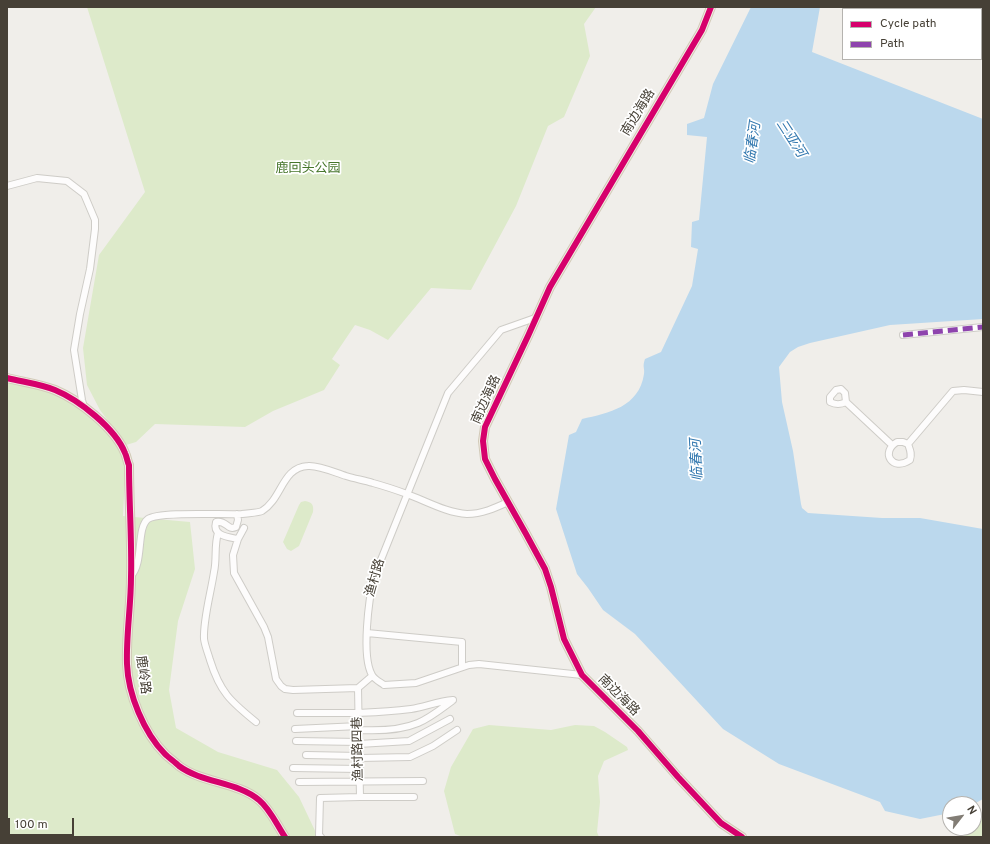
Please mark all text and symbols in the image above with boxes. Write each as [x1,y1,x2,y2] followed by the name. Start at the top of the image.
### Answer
[842,8,982,60] legend
[880,16,937,32] text: Cycle path
[880,36,905,52] text: Path
[619,87,659,139] street label: 南边海路
[772,117,808,161] water label: 三亚河
[743,121,765,165] water label: 临春河
[276,161,340,177] park label: 鹿回头公园
[469,373,505,427] street label: 南边海路
[689,439,707,481] water label: 临春河
[363,557,389,599] street label: 渔村路
[132,655,152,695] street label: 鹿岭路
[594,672,642,720] street label: 南边海路
[351,716,367,782] street label: 渔村路四巷
[942,796,982,836] north arrow
[963,803,979,817] text: N
[10,810,76,836] scale bar
[15,817,48,833] text: 100 m

